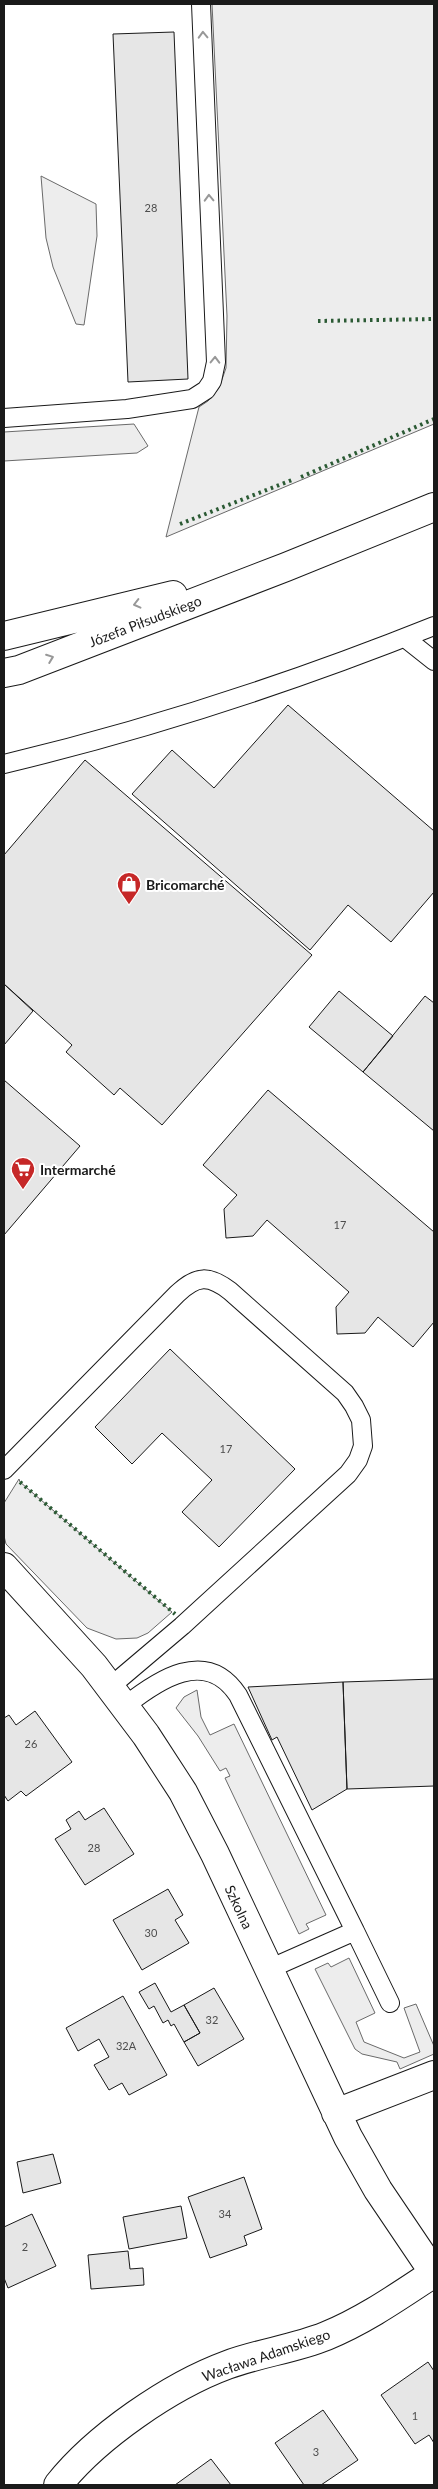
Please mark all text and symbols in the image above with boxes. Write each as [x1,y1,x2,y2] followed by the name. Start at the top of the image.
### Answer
[197,31,208,39] one-way arrow
[204,193,215,201] one-way arrow
[145,201,157,214] house number: 28
[210,356,220,364] one-way arrow
[86,592,204,650] street label: Józefa Piłsudskiego
[132,598,141,609] one-way arrow
[45,654,54,664] one-way arrow
[116,871,142,905] shop icon: Bricomarché
[146,876,225,893] place label: Bricomarché
[10,1156,36,1190] supermarket icon: Intermarché
[40,1161,116,1178] place label: Intermarché
[334,1218,346,1231] house number: 17
[220,1442,232,1455] house number: 17
[25,1737,37,1750] house number: 26
[88,1841,100,1854] house number: 28
[221,1882,257,1932] street label: Szkolna
[145,1926,158,1939] house number: 30
[206,2013,218,2026] house number: 32
[116,2039,137,2052] house number: 32A
[219,2207,232,2220] house number: 34
[22,2240,28,2253] house number: 2
[200,2325,332,2385] street label: Wacława Adamskiego
[412,2409,418,2422] house number: 1
[313,2445,319,2458] house number: 3

